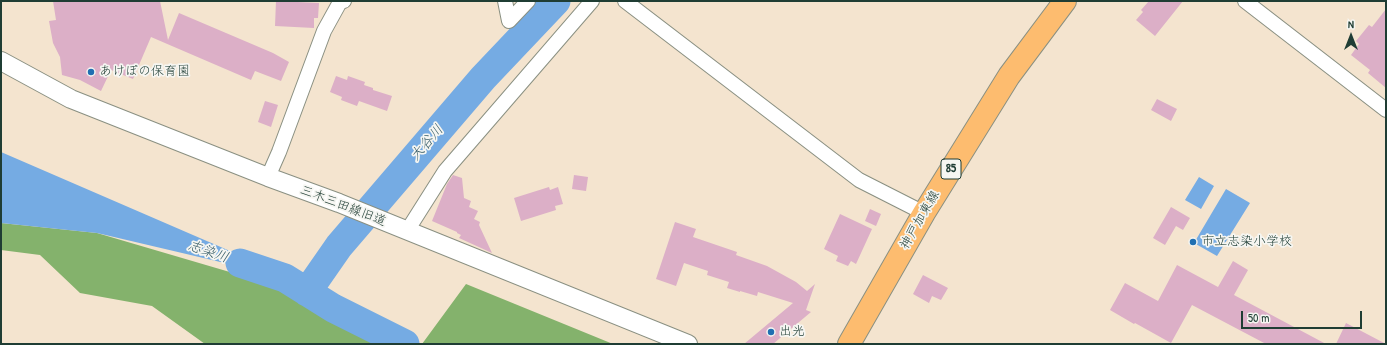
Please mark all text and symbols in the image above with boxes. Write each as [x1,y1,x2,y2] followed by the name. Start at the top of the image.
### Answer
[1331,16,1371,56] north arrow
[1348,17,1354,31] text: N
[99,64,190,80] place label: あけぼの保育園
[86,67,96,77] marker: あけぼの保育園
[407,122,447,164] water label: 大谷川
[941,159,961,179] road number: 85
[298,182,388,230] street label: 三木三田線旧道
[897,188,943,252] street label: 神戸加東線
[1201,234,1292,250] place label: 市立志染小学校
[185,237,231,267] water label: 志染川
[1188,237,1198,247] marker: 市立志染小学校
[1243,303,1364,329] scale bar
[1248,309,1269,326] text: 50 m
[779,324,805,340] place label: 出光
[766,327,776,337] marker: 出光

